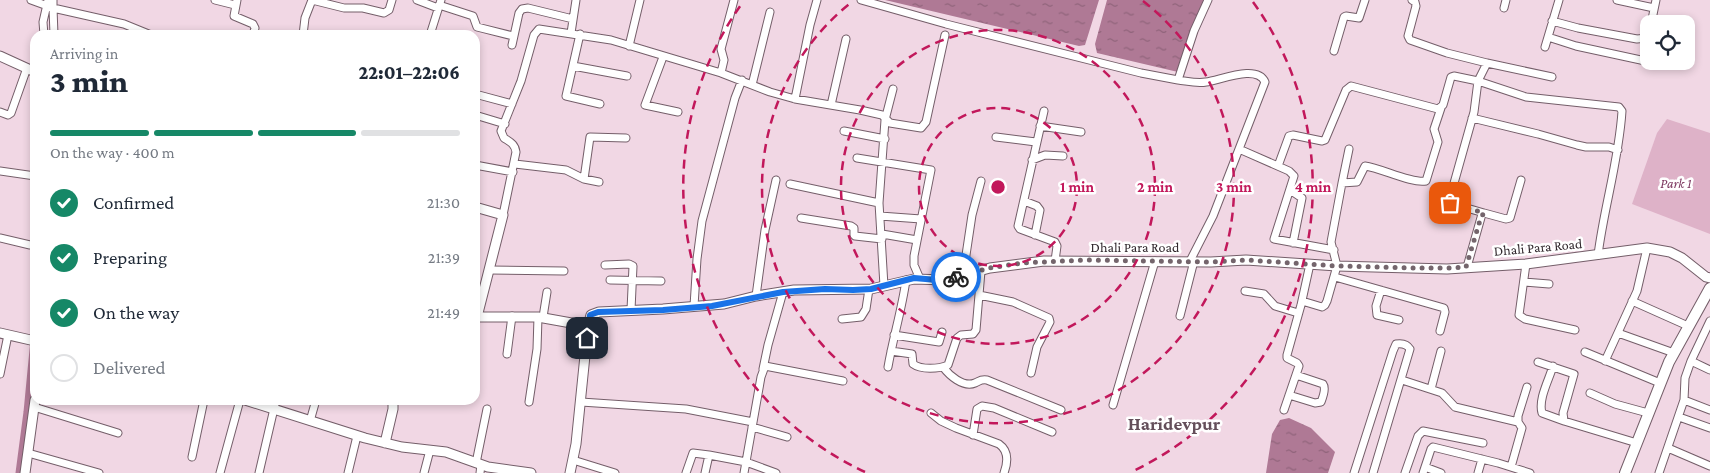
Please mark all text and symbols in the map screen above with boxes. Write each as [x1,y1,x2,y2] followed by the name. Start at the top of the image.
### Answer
[1640,15,1695,70] map controls
[1640,15,1695,70] button: locate
[50,45,118,62] text: Arriving in
[359,62,460,83] text: 22:01–22:06
[50,63,128,99] text: 3 min
[50,144,175,161] text: On the way · 400 m
[1660,175,1692,191] park label: Park 1
[989,178,1007,196] centre of rings
[1060,179,1094,195] text: 1 min
[1137,179,1173,195] text: 2 min
[1216,179,1252,195] text: 3 min
[1295,179,1332,195] text: 4 min
[1429,182,1471,224] pin
[50,189,78,217] icon: check
[1436,189,1464,217] icon: bag
[93,192,174,213] text: Confirmed
[427,194,460,211] text: 21:30
[1493,235,1584,259] street label: Dhali Para Road
[1091,239,1180,255] street label: Dhali Para Road
[50,244,78,272] icon: check
[93,247,167,268] text: Preparing
[428,249,460,266] text: 21:39
[931,252,981,302] courier
[942,263,970,291] icon: bike
[50,299,78,327] icon: check
[93,302,179,323] text: On the way
[427,304,460,321] text: 21:49
[566,317,608,359] pin
[573,324,601,352] icon: home
[93,357,166,378] text: Delivered
[1128,413,1221,434] district label: Haridevpur

